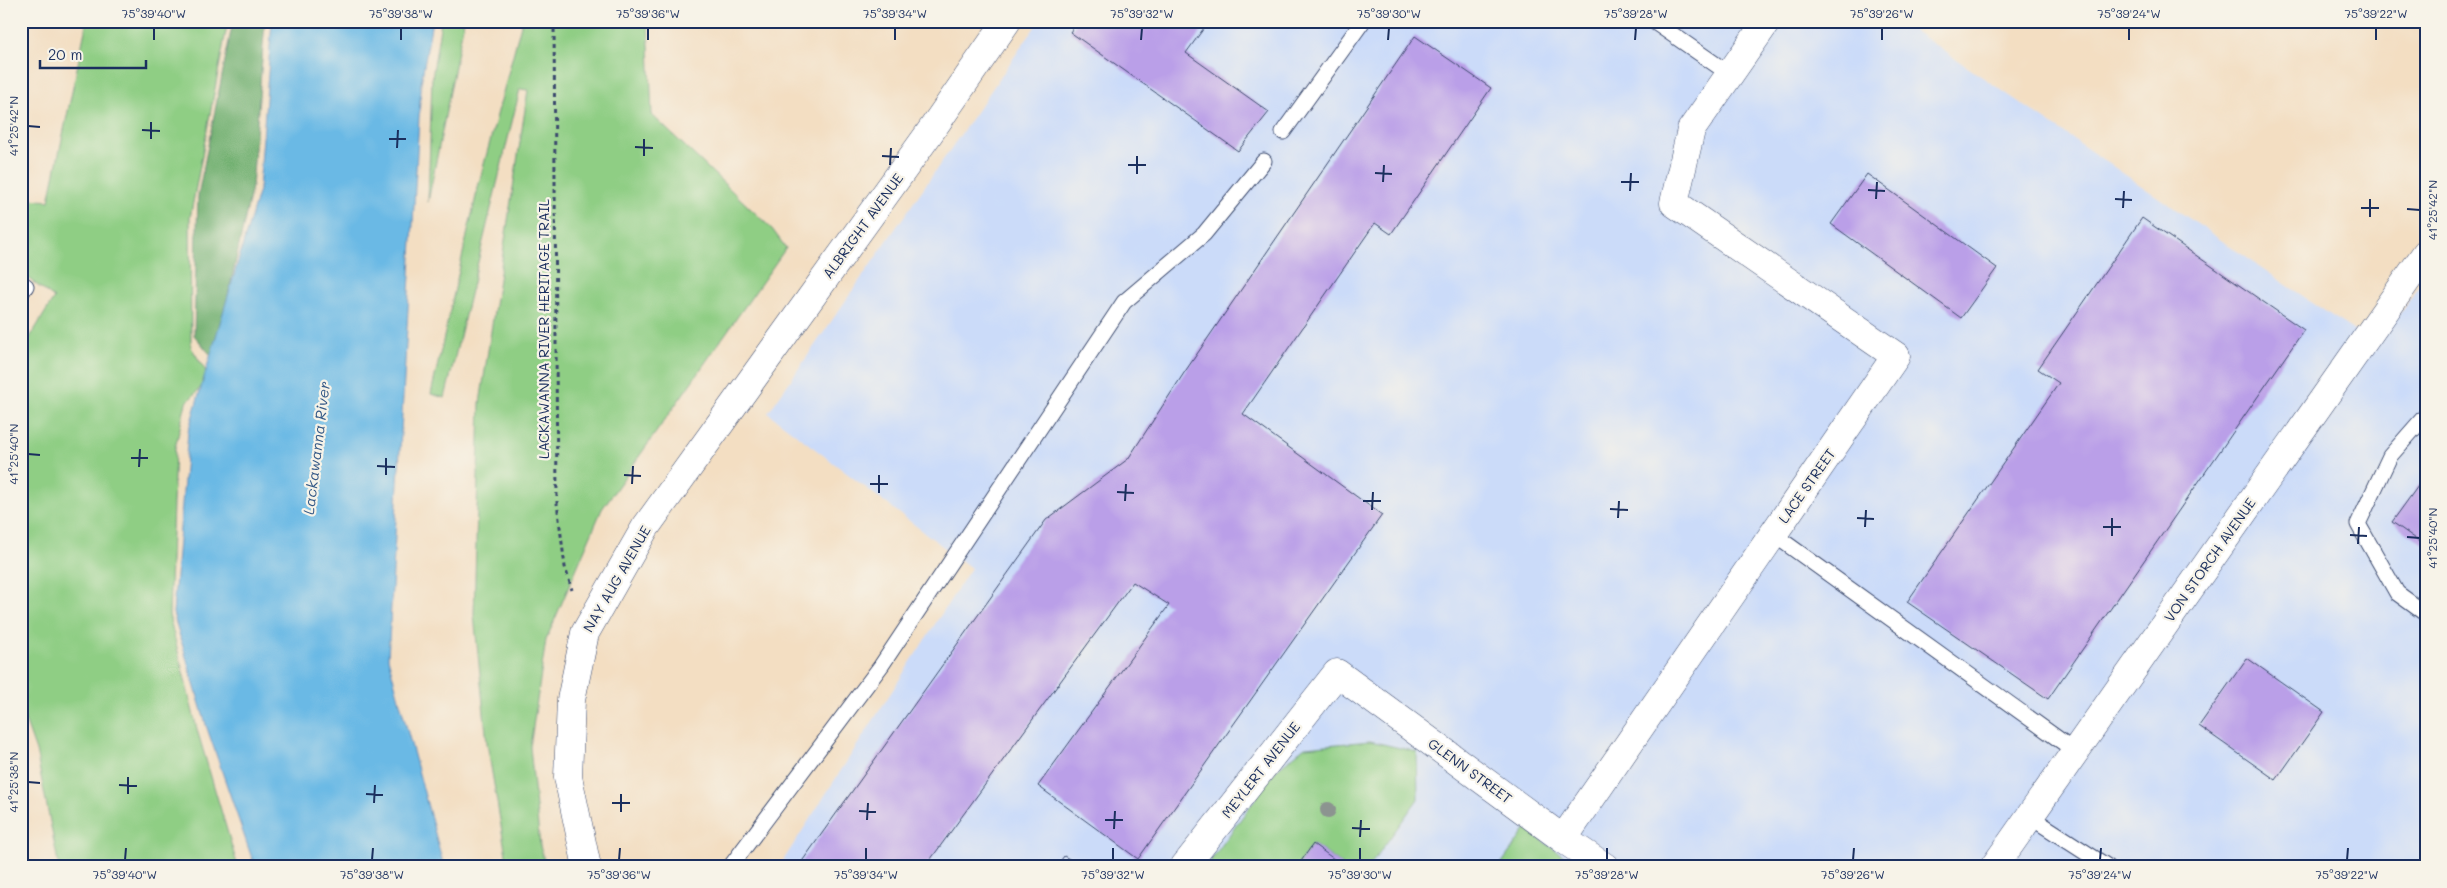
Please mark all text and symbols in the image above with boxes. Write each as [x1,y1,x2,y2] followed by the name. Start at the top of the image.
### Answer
[122,5,186,21] text: 75°39'40"W
[369,5,433,21] text: 75°39'38"W
[616,5,680,21] text: 75°39'36"W
[863,5,927,21] text: 75°39'34"W
[1110,5,1174,21] text: 75°39'32"W
[1357,5,1421,21] text: 75°39'30"W
[1604,5,1668,21] text: 75°39'28"W
[1850,5,1914,21] text: 75°39'26"W
[2097,5,2161,21] text: 75°39'24"W
[2344,5,2408,21] text: 75°39'22"W
[40,38,146,70] scale bar
[48,44,82,64] text: 20 m
[5,96,21,156] text: 41°25'42"N
[818,169,907,282] street label: ALBRIGHT AVENUE
[2424,180,2440,240] text: 41°25'42"N
[534,198,553,459] street label: LACKAWANNA RIVER HERITAGE TRAIL
[298,380,334,516] water label: Lackawanna River
[5,424,21,484] text: 41°25'40"N
[1774,444,1839,527] street label: LACE STREET
[2160,494,2260,626] street label: VON STORCH AVENUE
[2424,508,2440,568] text: 41°25'40"N
[578,522,655,635] street label: NAY AUG AVENUE
[1217,718,1304,822] street label: MEYLERT AVENUE
[1424,734,1516,808] street label: GLENN STREET
[5,752,21,812] text: 41°25'38"N
[93,866,157,882] text: 75°39'40"W
[340,866,404,882] text: 75°39'38"W
[587,866,651,882] text: 75°39'36"W
[834,866,898,882] text: 75°39'34"W
[1081,866,1145,882] text: 75°39'32"W
[1328,866,1392,882] text: 75°39'30"W
[1575,866,1639,882] text: 75°39'28"W
[1821,866,1885,882] text: 75°39'26"W
[2068,866,2132,882] text: 75°39'24"W
[2315,866,2379,882] text: 75°39'22"W

